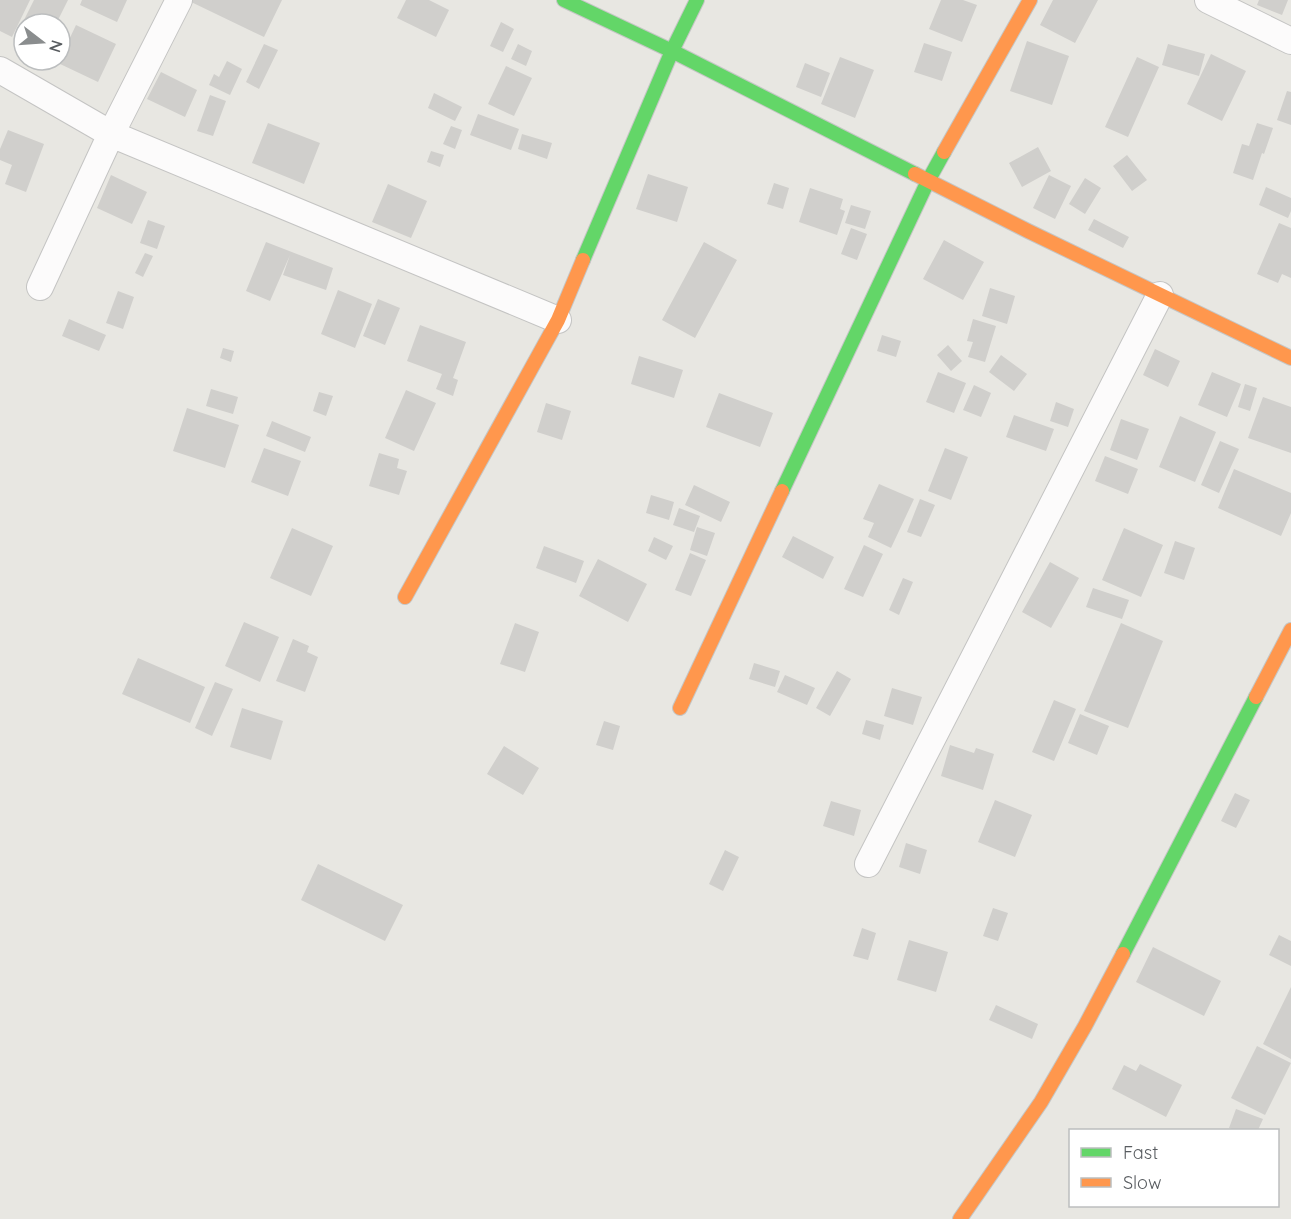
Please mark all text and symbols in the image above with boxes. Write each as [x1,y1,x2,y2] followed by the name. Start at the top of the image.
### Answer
[12,12,72,72] north arrow
[45,38,68,55] text: N
[1069,1129,1279,1207] legend
[1123,1141,1158,1164] text: Fast
[1123,1171,1161,1194] text: Slow

